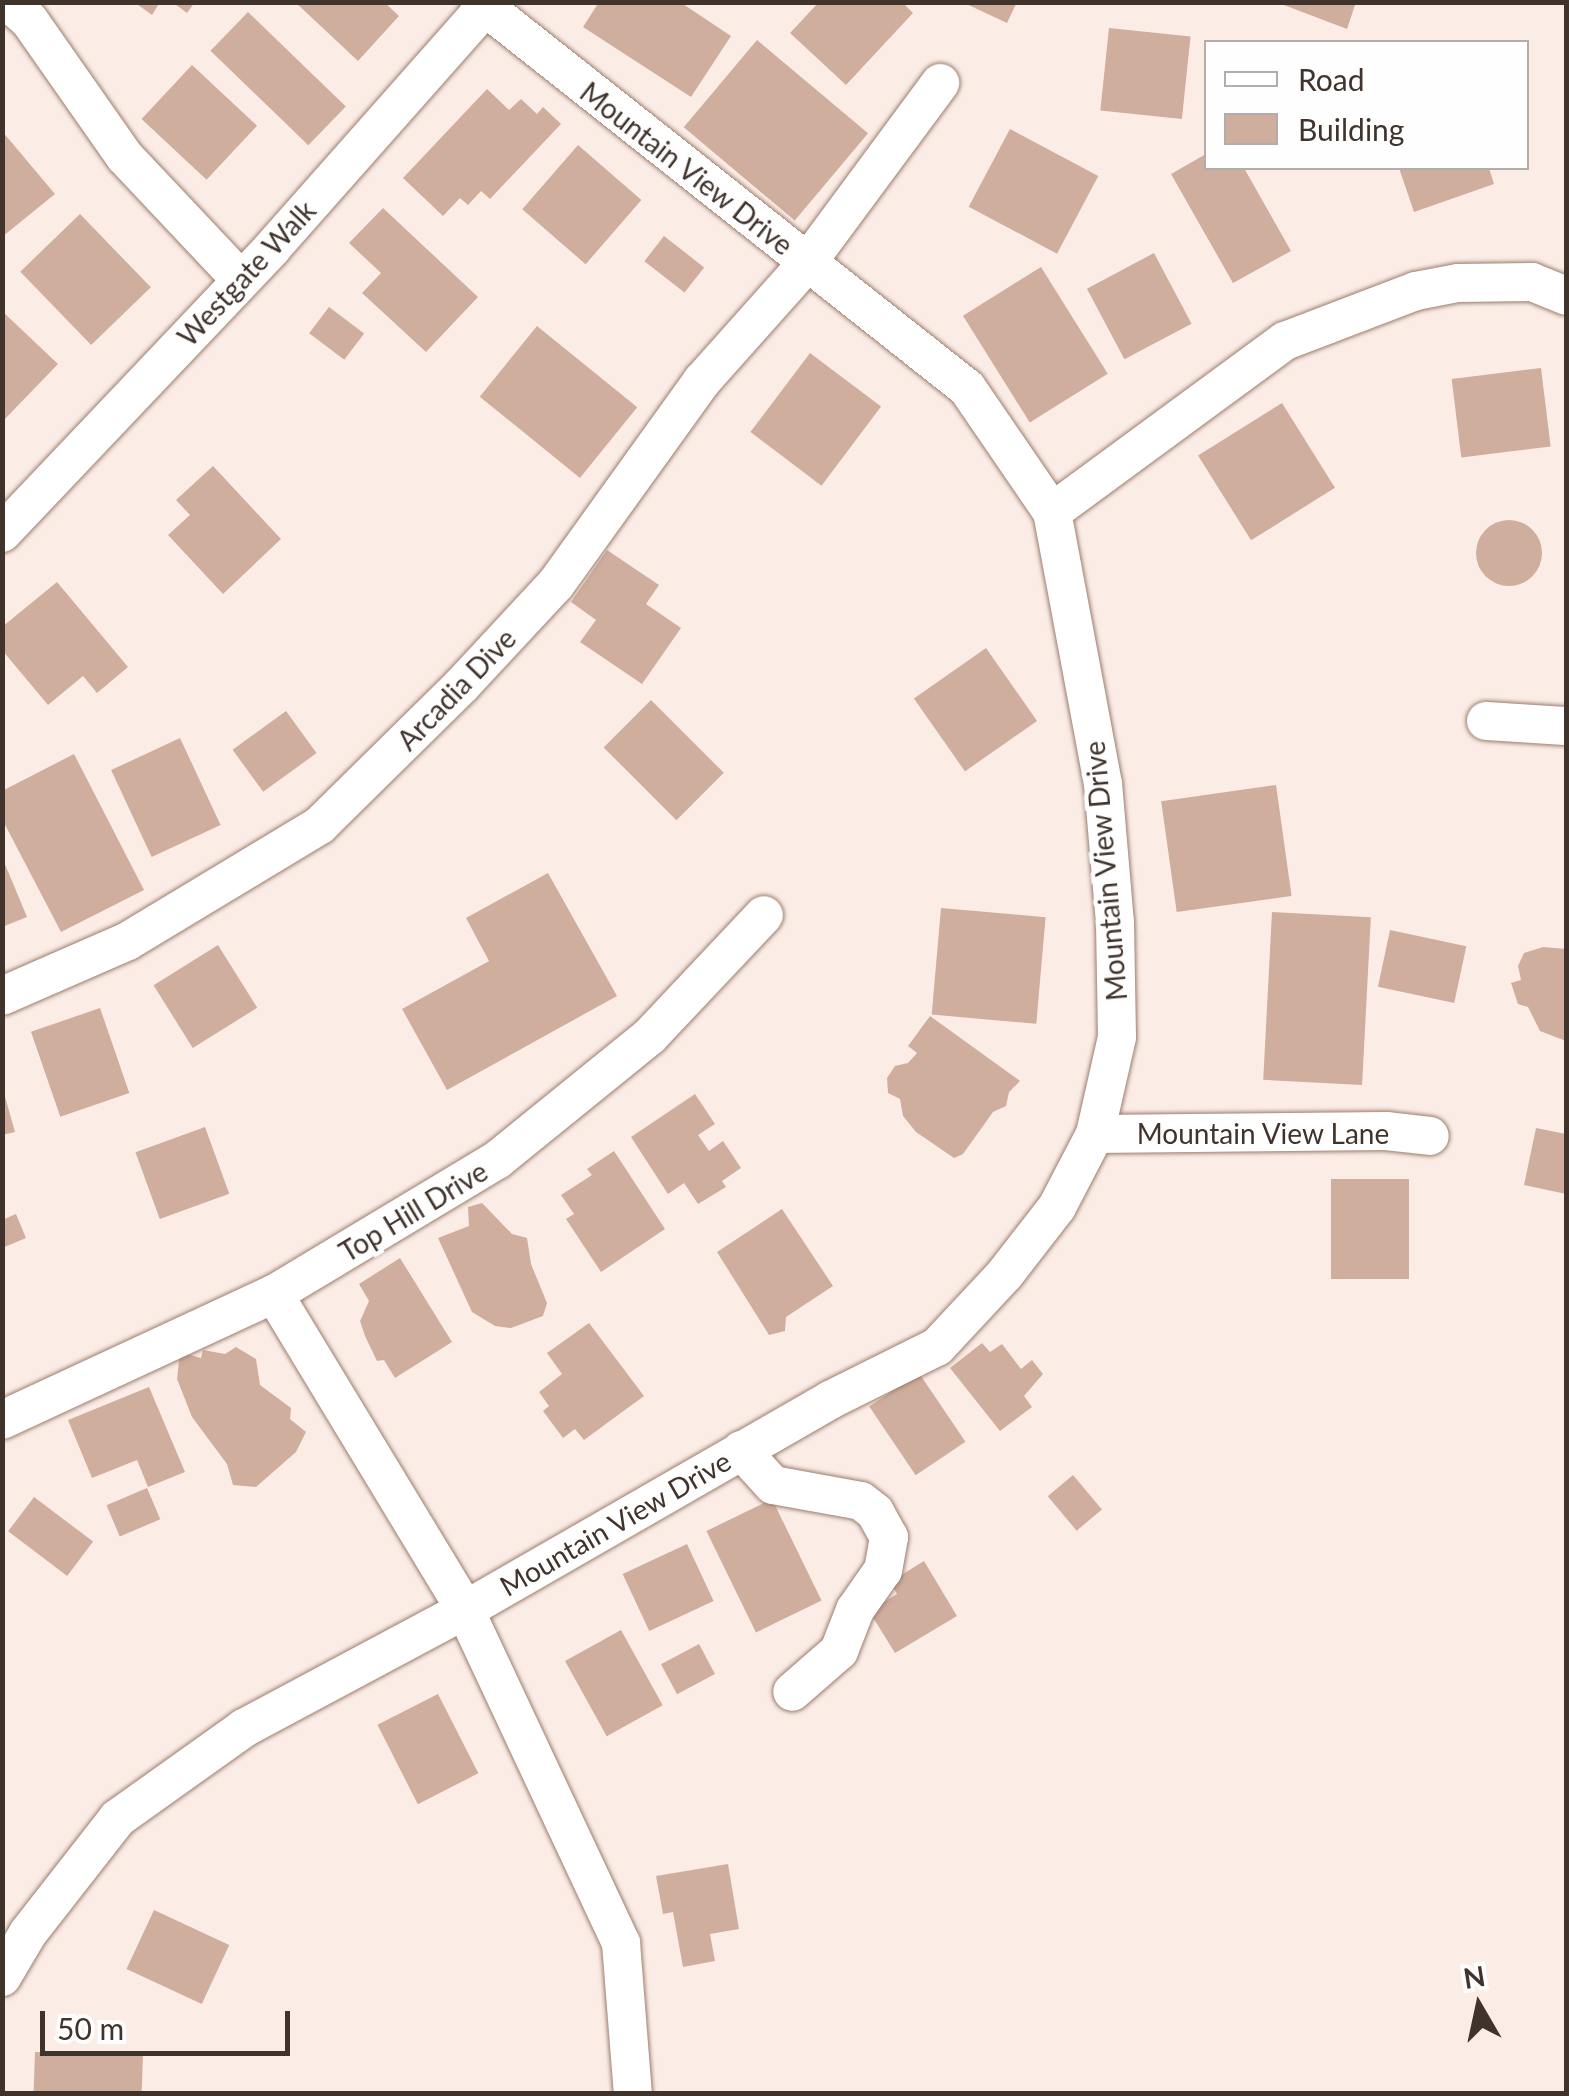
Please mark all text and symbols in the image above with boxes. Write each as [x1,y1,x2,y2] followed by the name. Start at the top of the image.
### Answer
[1204,40,1529,170] legend
[1298,61,1365,97] text: Road
[573,74,801,262] street label: Mountain View Drive
[1298,111,1404,147] text: Building
[170,193,322,353] street label: Westgate Walk
[390,621,522,757] street label: Arcadia Dive
[1077,739,1133,1003] street label: Mountain View Drive
[1136,1116,1390,1150] street label: Mountain View Lane
[333,1154,493,1268] street label: Top Hill Drive
[493,1443,737,1603] street label: Mountain View Drive
[1429,1956,1529,2056] north arrow
[1461,1958,1488,1995] text: N
[45,1991,295,2053] scale bar
[57,2010,124,2046] text: 50 m

